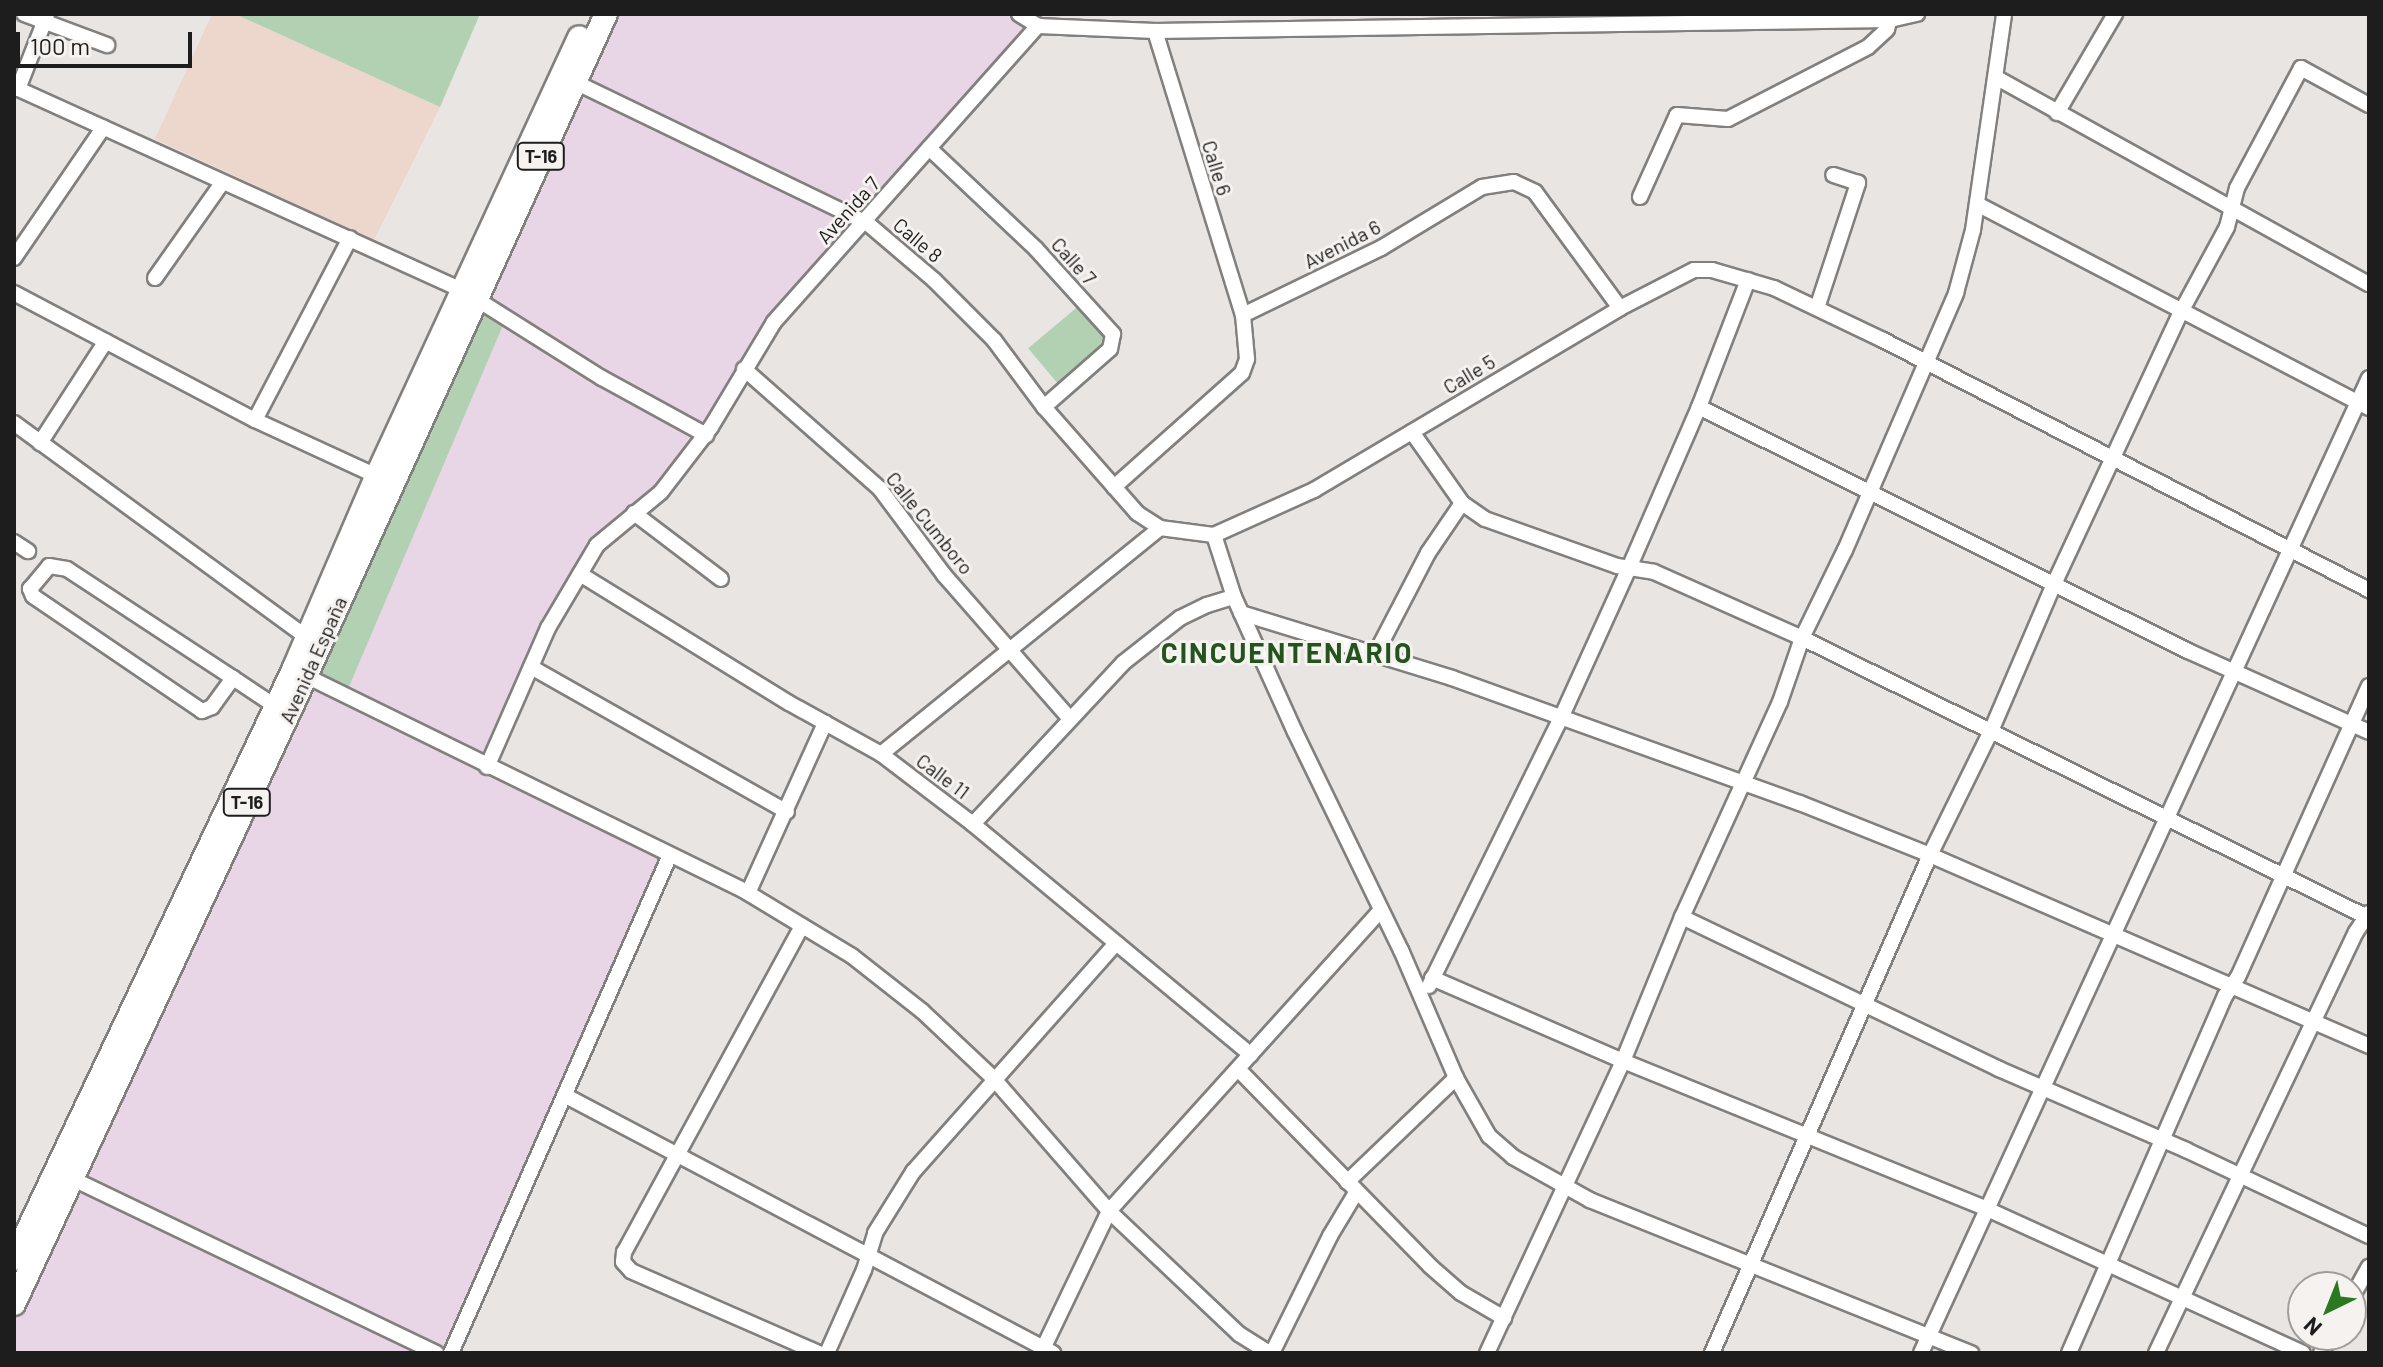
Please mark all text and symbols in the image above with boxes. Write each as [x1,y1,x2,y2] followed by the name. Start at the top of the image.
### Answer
[20,16,196,66] scale bar
[30,31,90,60] text: 100 m
[1197,138,1237,198] street label: Calle 6
[515,142,567,170] road number: T-16
[812,172,884,248] street label: Avenida 7
[889,213,947,267] street label: Calle 8
[1300,215,1384,273] street label: Avenida 6
[1047,232,1101,290] street label: Calle 7
[1439,349,1499,399] street label: Calle 5
[881,467,979,579] street label: Calle Cumboro
[274,593,352,727] street label: Avenida España
[1161,635,1413,669] district label: CINCUENTENARIO
[912,748,974,804] street label: Calle 11
[221,788,273,816] road number: T-16
[2287,1271,2367,1351] north arrow
[2298,1313,2326,1342] text: N

